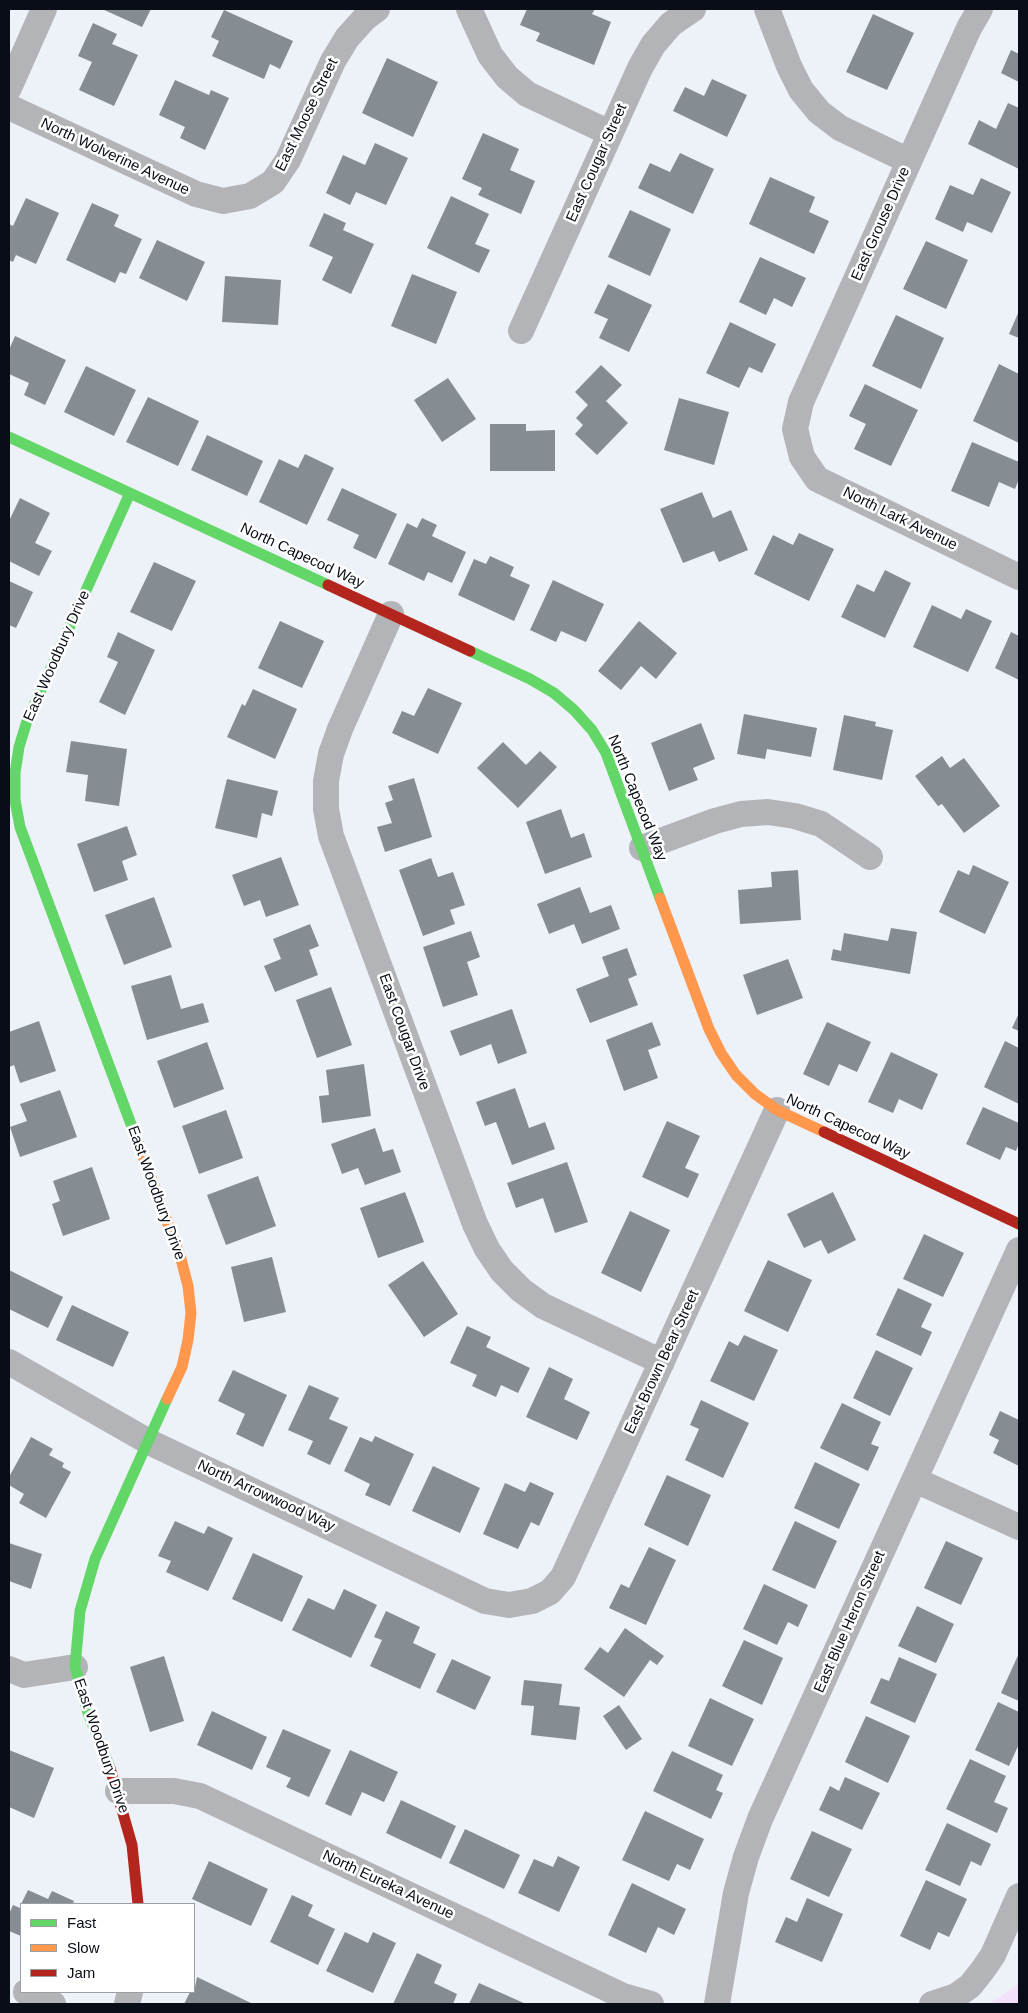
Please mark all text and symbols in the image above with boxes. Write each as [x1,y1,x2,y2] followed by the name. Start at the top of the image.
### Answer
[272,56,342,174] street label: East Moose Street
[563,101,631,225] street label: East Cougar Street
[38,115,192,199] street label: North Wolverine Avenue
[848,164,914,284] street label: East Grouse Drive
[840,484,960,554] street label: North Lark Avenue
[237,519,367,593] street label: North Capecod Way
[20,588,94,724] street label: East Woodbury Drive
[603,732,671,864] street label: North Capecod Way
[375,971,433,1093] street label: East Cougar Drive
[783,1090,913,1164] street label: North Capecod Way
[123,1123,189,1263] street label: East Woodbury Drive
[621,1287,703,1437] street label: East Brown Bear Street
[194,1456,338,1536] street label: North Arrowwood Way
[811,1548,889,1696] street label: East Blue Heron Street
[69,1676,133,1816] street label: East Woodbury Drive
[319,1847,457,1923] street label: North Eureka Avenue
[20,1903,195,1993] legend
[67,1914,96,1931] text: Fast
[67,1939,100,1956] text: Slow
[67,1964,95,1981] text: Jam

